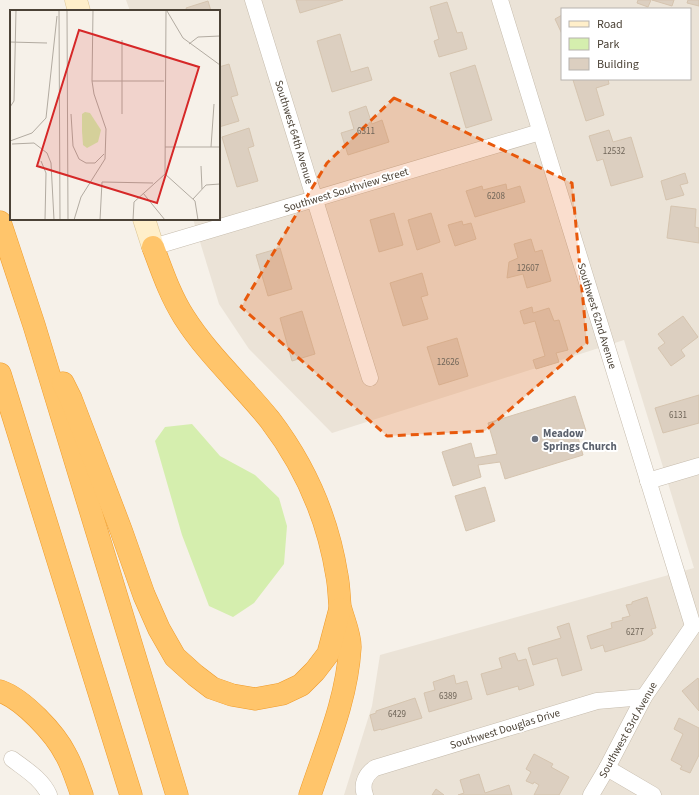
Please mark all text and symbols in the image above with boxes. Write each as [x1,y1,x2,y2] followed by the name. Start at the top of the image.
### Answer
[561,8,691,80] legend
[10,10,220,220] inset map
[597,16,623,33] text: Road
[597,36,619,53] text: Park
[597,56,639,73] text: Building
[271,78,317,186] street label: Southwest 64th Avenue
[357,125,375,138] house number: 6311
[603,145,626,158] house number: 12532
[282,164,410,216] street label: Southwest Southview Street
[487,190,505,203] house number: 6208
[574,261,620,371] street label: Southwest 62nd Avenue
[517,262,540,275] house number: 12607
[437,356,460,369] house number: 12626
[669,409,687,422] house number: 6131
[543,426,617,454] place label: Meadow Springs Church
[530,434,540,444] marker: Meadow Springs Church
[626,626,644,639] house number: 6277
[595,679,661,781] street label: Southwest 63rd Avenue
[439,690,457,703] house number: 6389
[448,705,562,753] street label: Southwest Douglas Drive
[388,708,406,721] house number: 6429

